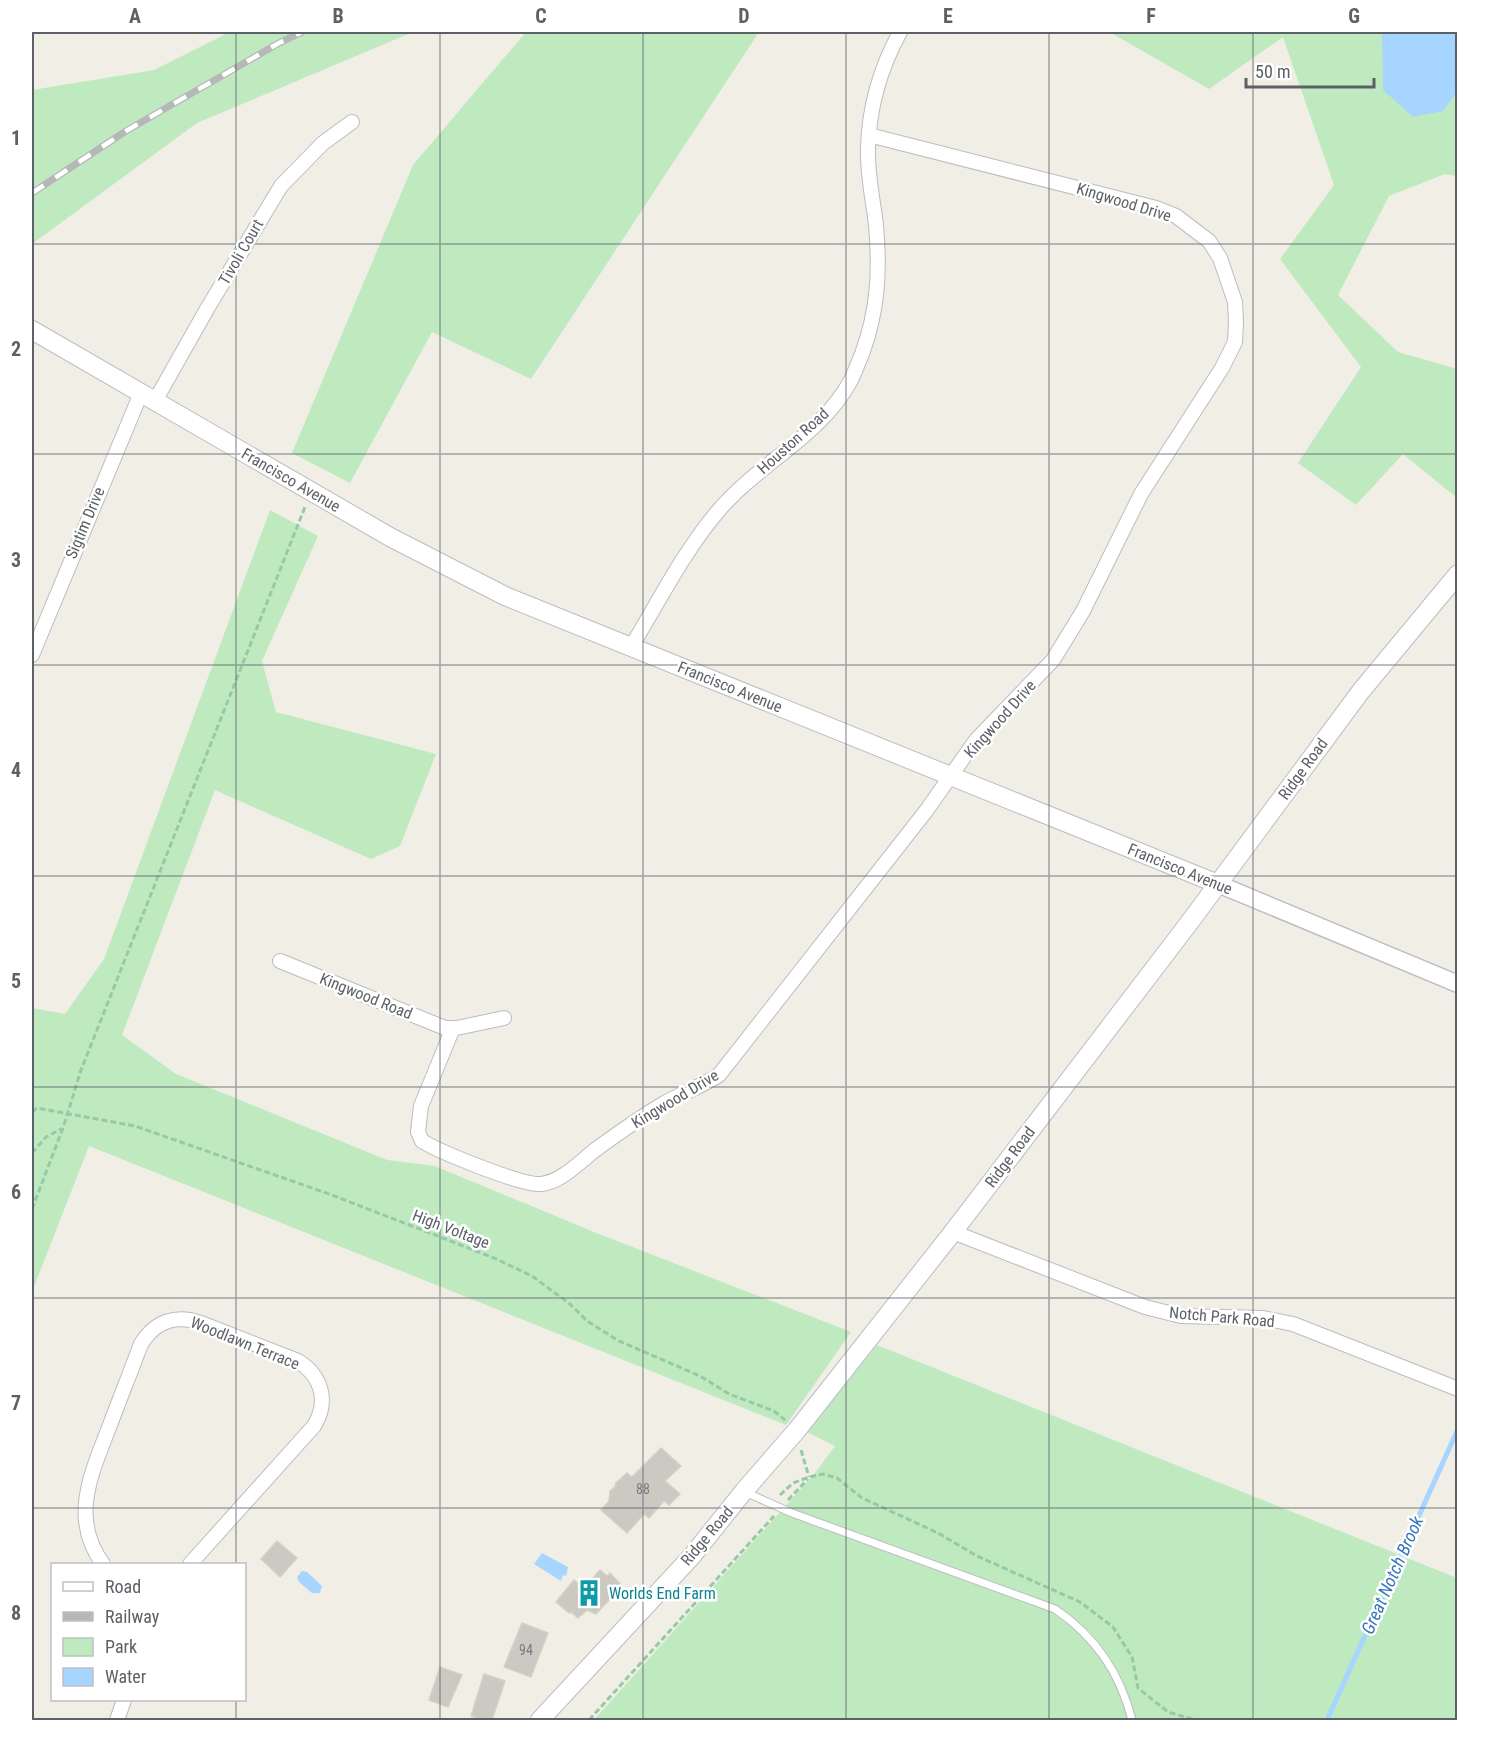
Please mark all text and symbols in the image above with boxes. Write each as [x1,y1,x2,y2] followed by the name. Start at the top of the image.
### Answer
[129,4,141,28] text: A
[332,4,344,28] text: B
[535,4,547,28] text: C
[738,4,750,28] text: D
[943,4,953,28] text: E
[1146,4,1156,28] text: F
[1348,4,1360,28] text: G
[1246,51,1374,89] scale bar
[1255,61,1290,82] text: 50 m
[11,126,21,150] text: 1
[1074,179,1174,225] street label: Kingwood Drive
[215,216,268,288] street label: Tivoli Court
[11,337,21,361] text: 2
[754,404,832,478] street label: Houston Road
[238,444,344,516] street label: Francisco Avenue
[61,484,109,562] street label: Sigtim Drive
[11,548,21,572] text: 3
[675,657,785,717] street label: Francisco Avenue
[960,676,1040,762] street label: Kingwood Drive
[1274,735,1332,803] street label: Ridge Road
[11,758,21,782] text: 4
[1125,839,1235,899] street label: Francisco Avenue
[11,969,21,993] text: 5
[317,969,415,1023] street label: Kingwood Road
[628,1066,722,1132] street label: Kingwood Drive
[981,1123,1039,1191] street label: Ridge Road
[11,1180,21,1204] text: 6
[410,1206,492,1252] street label: High Voltage
[1168,1303,1276,1331] street label: Notch Park Road
[188,1312,302,1374] street label: Woodlawn Terrace
[11,1391,21,1415] text: 7
[636,1481,650,1497] house number: 88
[677,1503,737,1569] street label: Ridge Road
[1357,1512,1428,1637] water label: Great Notch Brook
[51,1563,246,1701] legend
[105,1576,141,1597] text: Road
[574,1578,604,1608] building icon: Worlds End Farm
[609,1584,716,1603] place label: Worlds End Farm
[11,1601,21,1625] text: 8
[105,1606,160,1627] text: Railway
[105,1636,137,1657] text: Park
[519,1642,533,1658] house number: 94
[105,1666,147,1687] text: Water

